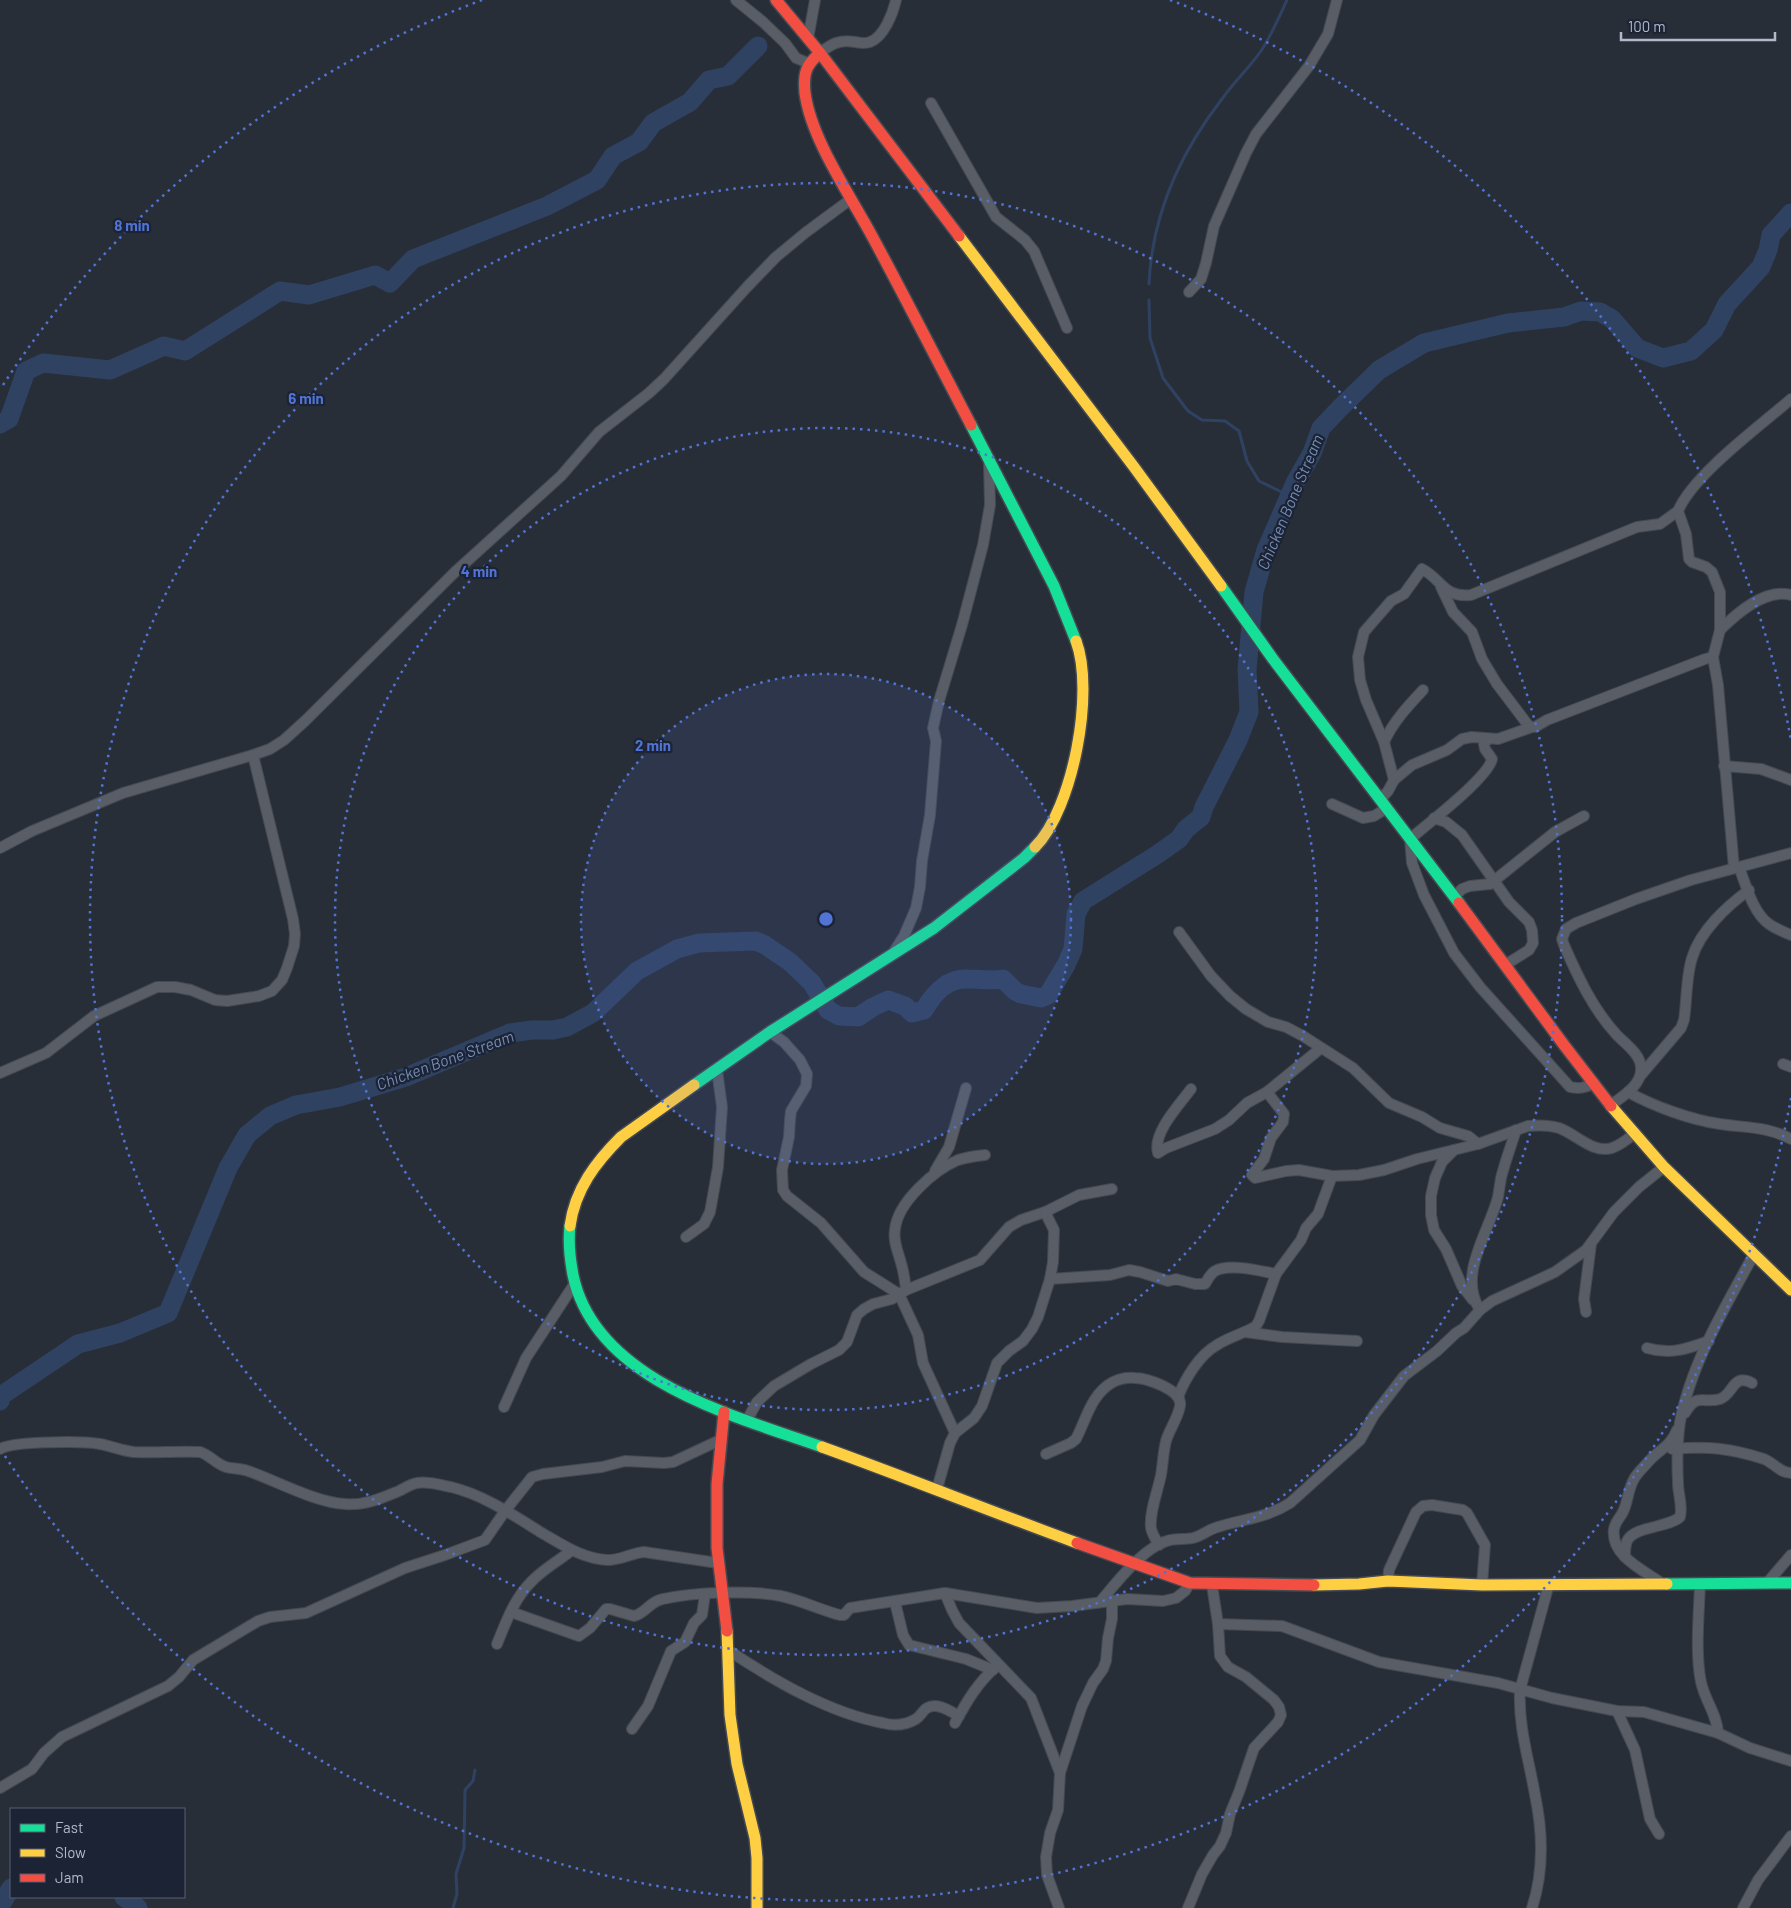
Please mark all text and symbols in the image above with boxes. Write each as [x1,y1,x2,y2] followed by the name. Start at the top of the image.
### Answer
[1621,10,1775,42] scale bar
[1628,17,1666,35] text: 100 m
[114,216,150,234] text: 8 min
[288,389,324,407] text: 6 min
[1253,431,1327,572] water label: Chicken Bone Stream
[461,562,497,580] text: 4 min
[635,736,671,754] text: 2 min
[817,910,835,928] centre of rings
[374,1026,516,1093] water label: Chicken Bone Stream
[10,1808,185,1898] legend
[55,1818,83,1836] text: Fast
[55,1843,86,1861] text: Slow
[55,1868,84,1886] text: Jam

